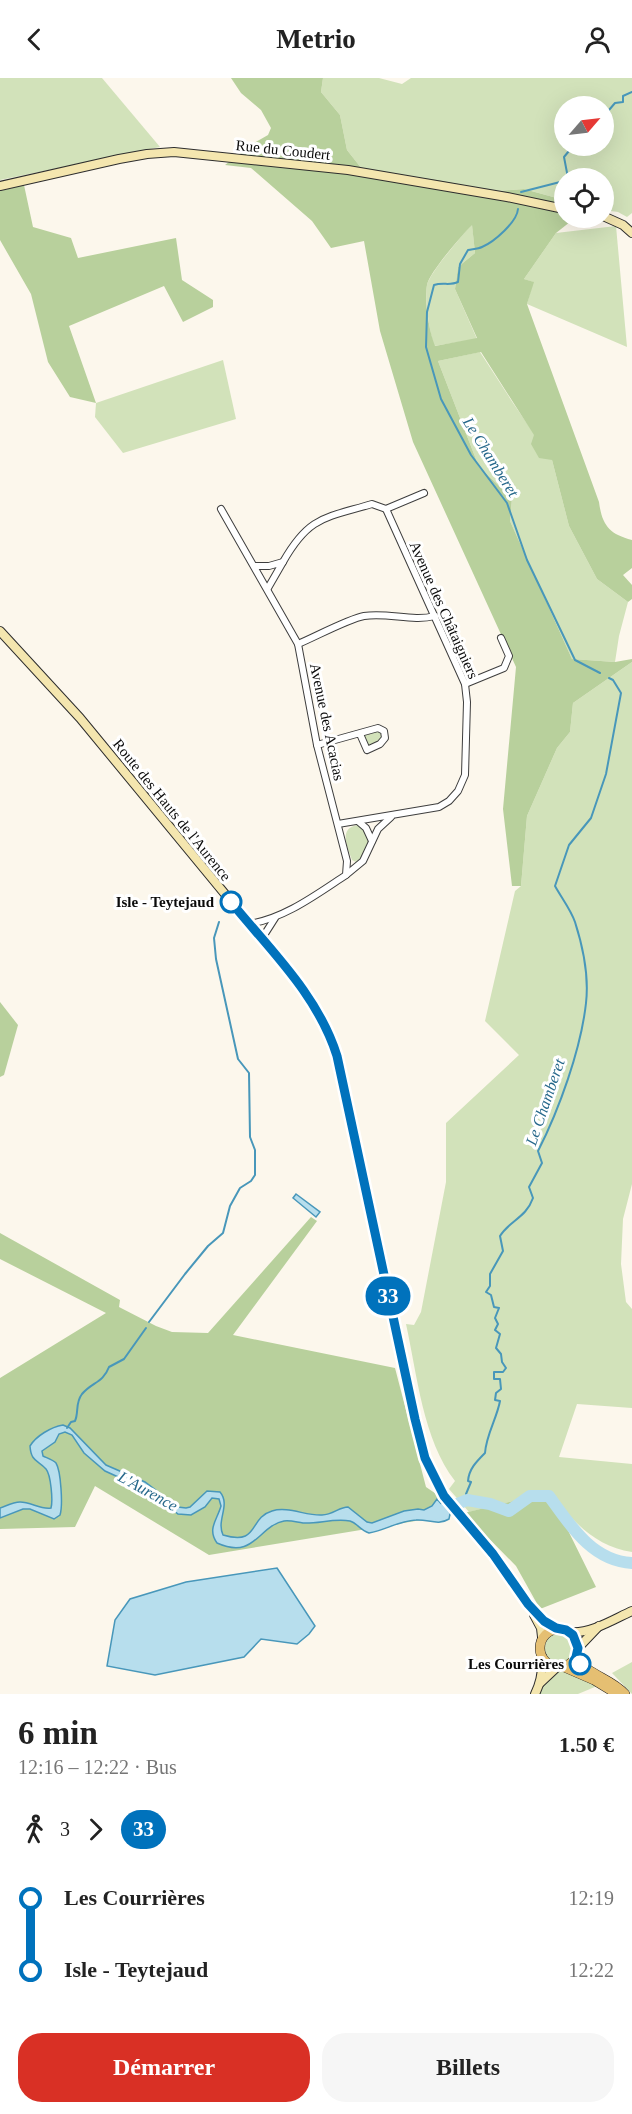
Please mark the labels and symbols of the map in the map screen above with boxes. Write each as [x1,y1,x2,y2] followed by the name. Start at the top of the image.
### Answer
[554,96,614,156] north arrow
[235,137,332,163] street label: Rue du Coudert
[459,413,522,500] water label: Le Chamberet
[406,539,482,681] street label: Avenue des Châtaigniers
[307,662,347,782] street label: Avenue des Acacias
[110,736,234,884] street label: Route des Hauts de l'Aurence
[220,891,242,913] marker: Isle - Teytejaud
[116,894,215,910] place label: Isle - Teytejaud
[522,1056,568,1149] water label: Le Chamberet
[361,1276,415,1316] line badge: 33
[115,1467,181,1514] water label: L'Aurence
[569,1653,591,1675] marker: Les Courrières
[468,1656,564,1672] place label: Les Courrières

